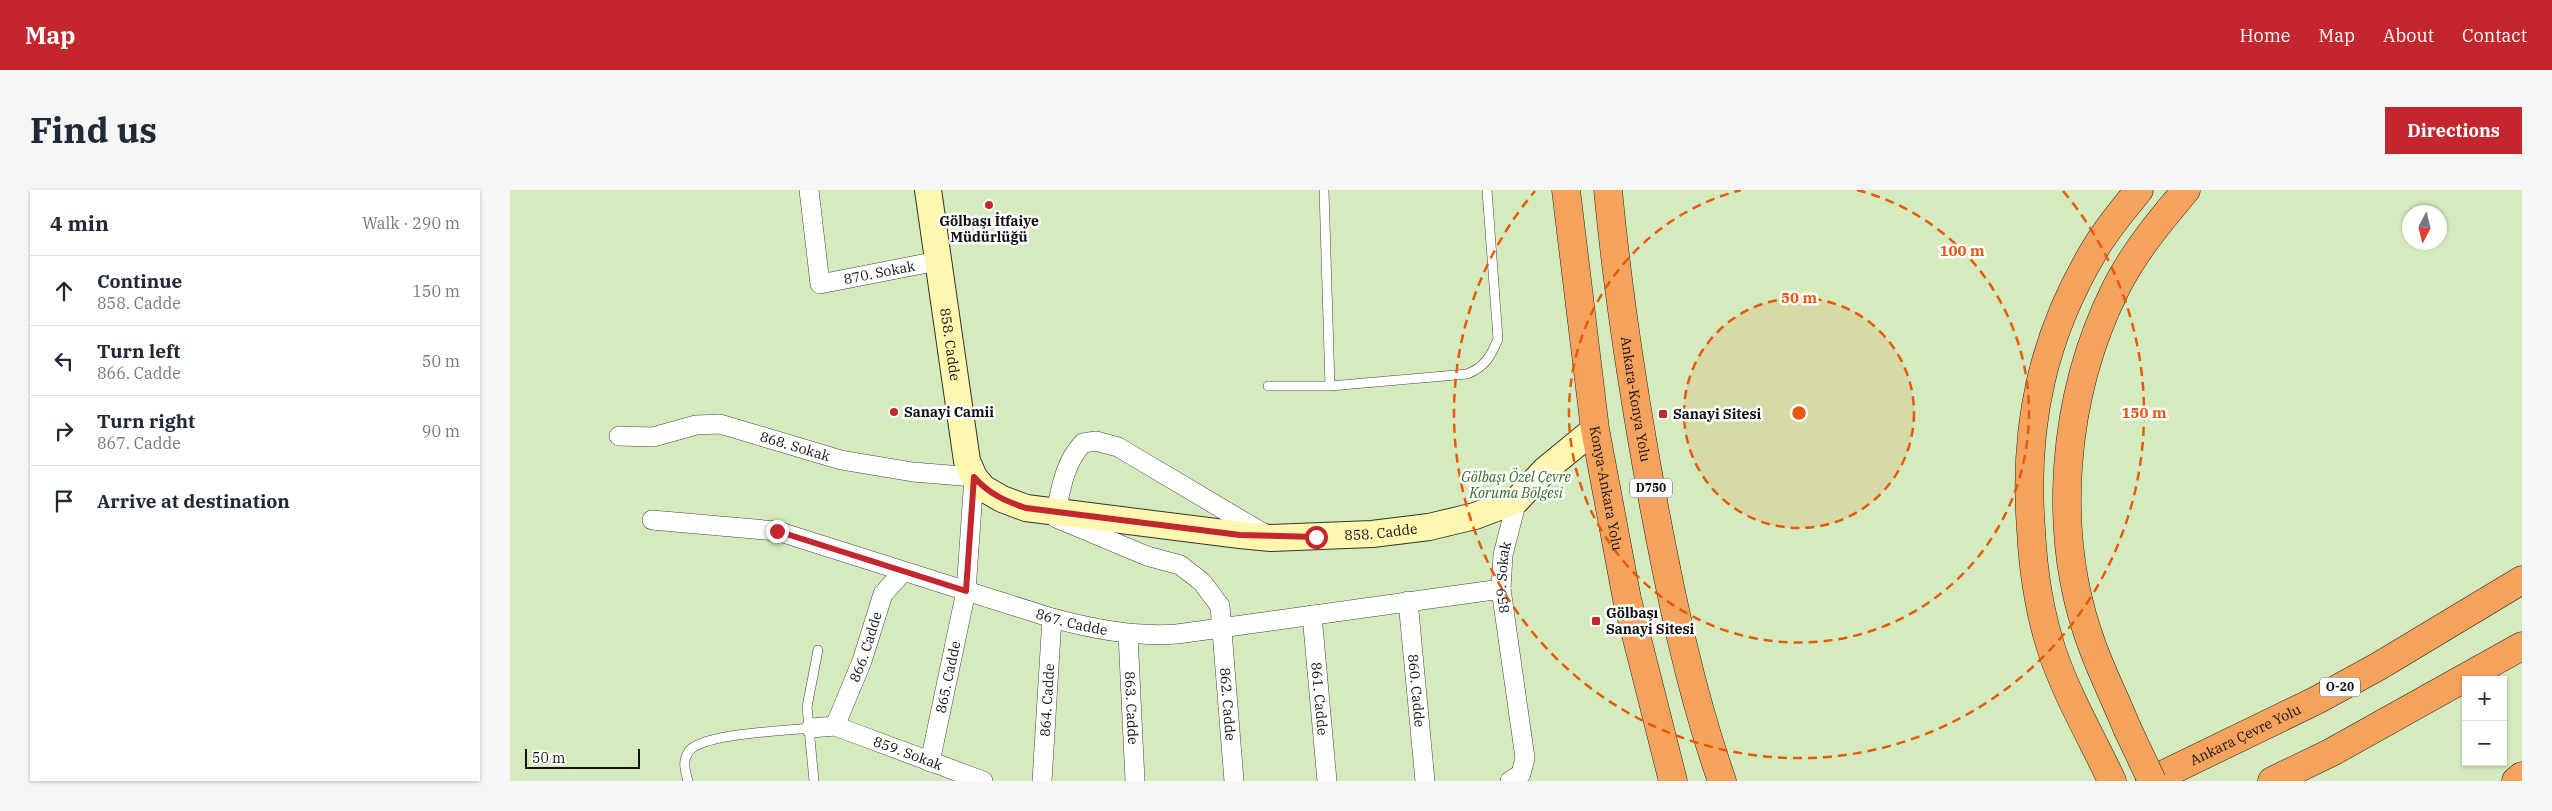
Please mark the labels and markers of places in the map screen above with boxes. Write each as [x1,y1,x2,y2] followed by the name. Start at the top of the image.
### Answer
[983,199,995,211] marker: Gölbaşı İtfaiye Müdürlüğü
[939,212,1039,246] place label: Gölbaşı İtfaiye Müdürlüğü
[904,403,994,421] place label: Sanayi Camii
[1790,404,1808,422] centre of rings
[1673,405,1762,423] place label: Sanayi Sitesi
[888,406,900,418] marker: Sanayi Camii
[1657,408,1669,420] marker: Sanayi Sitesi
[1606,604,1695,638] place label: Gölbaşı Sanayi Sitesi
[1590,615,1602,627] marker: Gölbaşı Sanayi Sitesi

